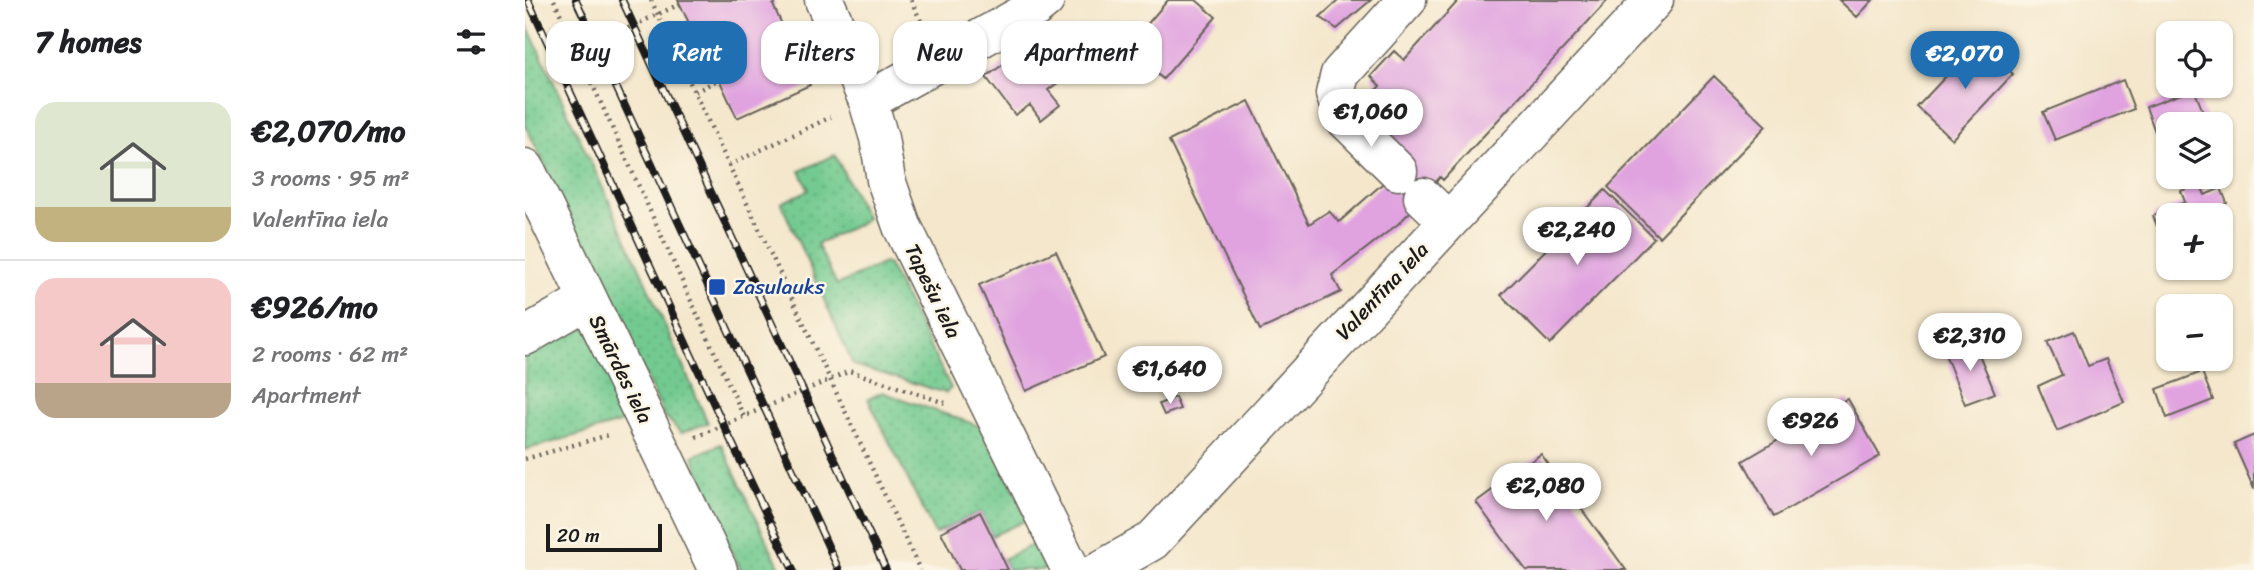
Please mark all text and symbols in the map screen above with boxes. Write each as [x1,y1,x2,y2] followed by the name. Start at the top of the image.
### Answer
[35,15,142,69] text: 7 homes
[546,21,634,84] chip: Buy
[648,21,747,84] chip: Rent
[761,21,879,84] chip: Filters
[893,21,987,84] chip: New
[1001,21,1162,84] chip: Apartment
[2156,21,2233,371] map controls
[2156,21,2233,98] button: locate
[452,23,490,61] icon: filters
[1908,32,2022,91] pin: €2,070
[1927,33,2003,74] text: €2,070
[1314,90,1428,149] pin: €1,060
[1334,91,1408,132] text: €1,060
[252,104,406,158] text: €2,070/mo
[2156,112,2233,189] button: layers
[91,130,175,214] icon: home
[252,158,409,199] text: 3 rooms · 95 m²
[252,199,388,240] text: Valentīna iela
[2156,203,2233,280] button: +
[1520,208,1634,267] pin: €2,240
[1539,209,1615,250] text: €2,240
[1326,232,1439,349] street label: Valentīna iela
[894,237,973,345] street label: Tapešu iela
[733,268,825,306] place label: Zasulauks
[707,277,727,297] marker: Zasulauks
[252,280,378,334] text: €926/mo
[2156,294,2233,371] button: −
[91,306,175,390] icon: home
[578,308,664,431] street label: Smārdes iela
[1913,314,2027,373] pin: €2,310
[1934,315,2006,356] text: €2,310
[252,334,408,375] text: 2 rooms · 62 m²
[1113,346,1227,406] pin: €1,640
[1133,348,1207,389] text: €1,640
[252,375,361,416] text: Apartment
[1770,398,1852,458] pin: €926
[1783,400,1839,441] text: €926
[1489,463,1603,523] pin: €2,080
[1507,465,1585,506] text: €2,080
[557,519,600,552] text: 20 m
[546,521,661,553] scale bar

